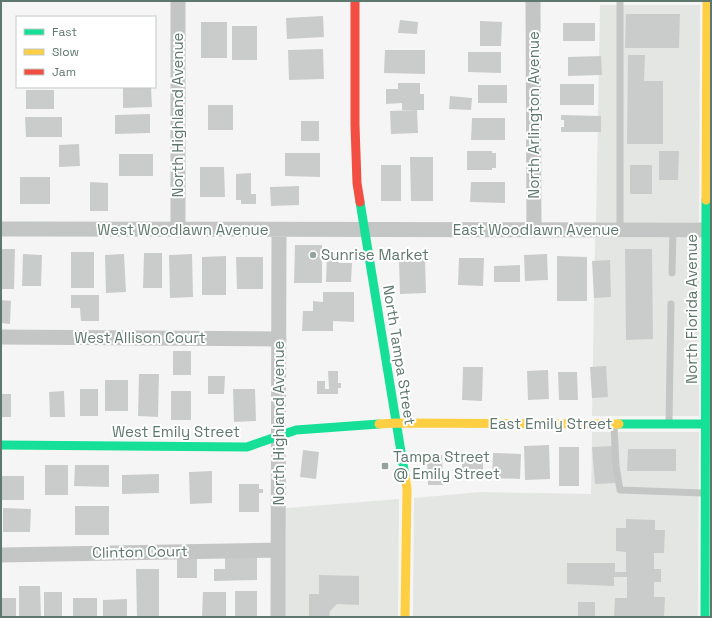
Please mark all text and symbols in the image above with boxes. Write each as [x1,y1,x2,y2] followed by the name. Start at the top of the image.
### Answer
[16,16,156,88] legend
[52,24,77,40] text: Fast
[524,31,543,199] street label: North Arlington Avenue
[168,32,187,197] street label: North Highland Avenue
[52,44,79,60] text: Slow
[52,64,76,80] text: Jam
[97,220,269,239] street label: West Woodlawn Avenue
[453,220,619,239] street label: East Woodlawn Avenue
[682,234,701,384] street label: North Florida Avenue
[321,245,429,264] place label: Sunrise Market
[308,250,318,260] marker: Sunrise Market
[379,284,420,426] street label: North Tampa Street
[74,328,206,347] street label: West Allison Court
[269,340,288,505] street label: North Highland Avenue
[489,414,613,433] street label: East Emily Street
[112,422,240,441] street label: West Emily Street
[393,447,500,483] place label: Tampa Street @ Emily Street
[380,461,390,471] marker: Tampa Street @ Emily Street
[92,541,188,562] street label: Clinton Court

